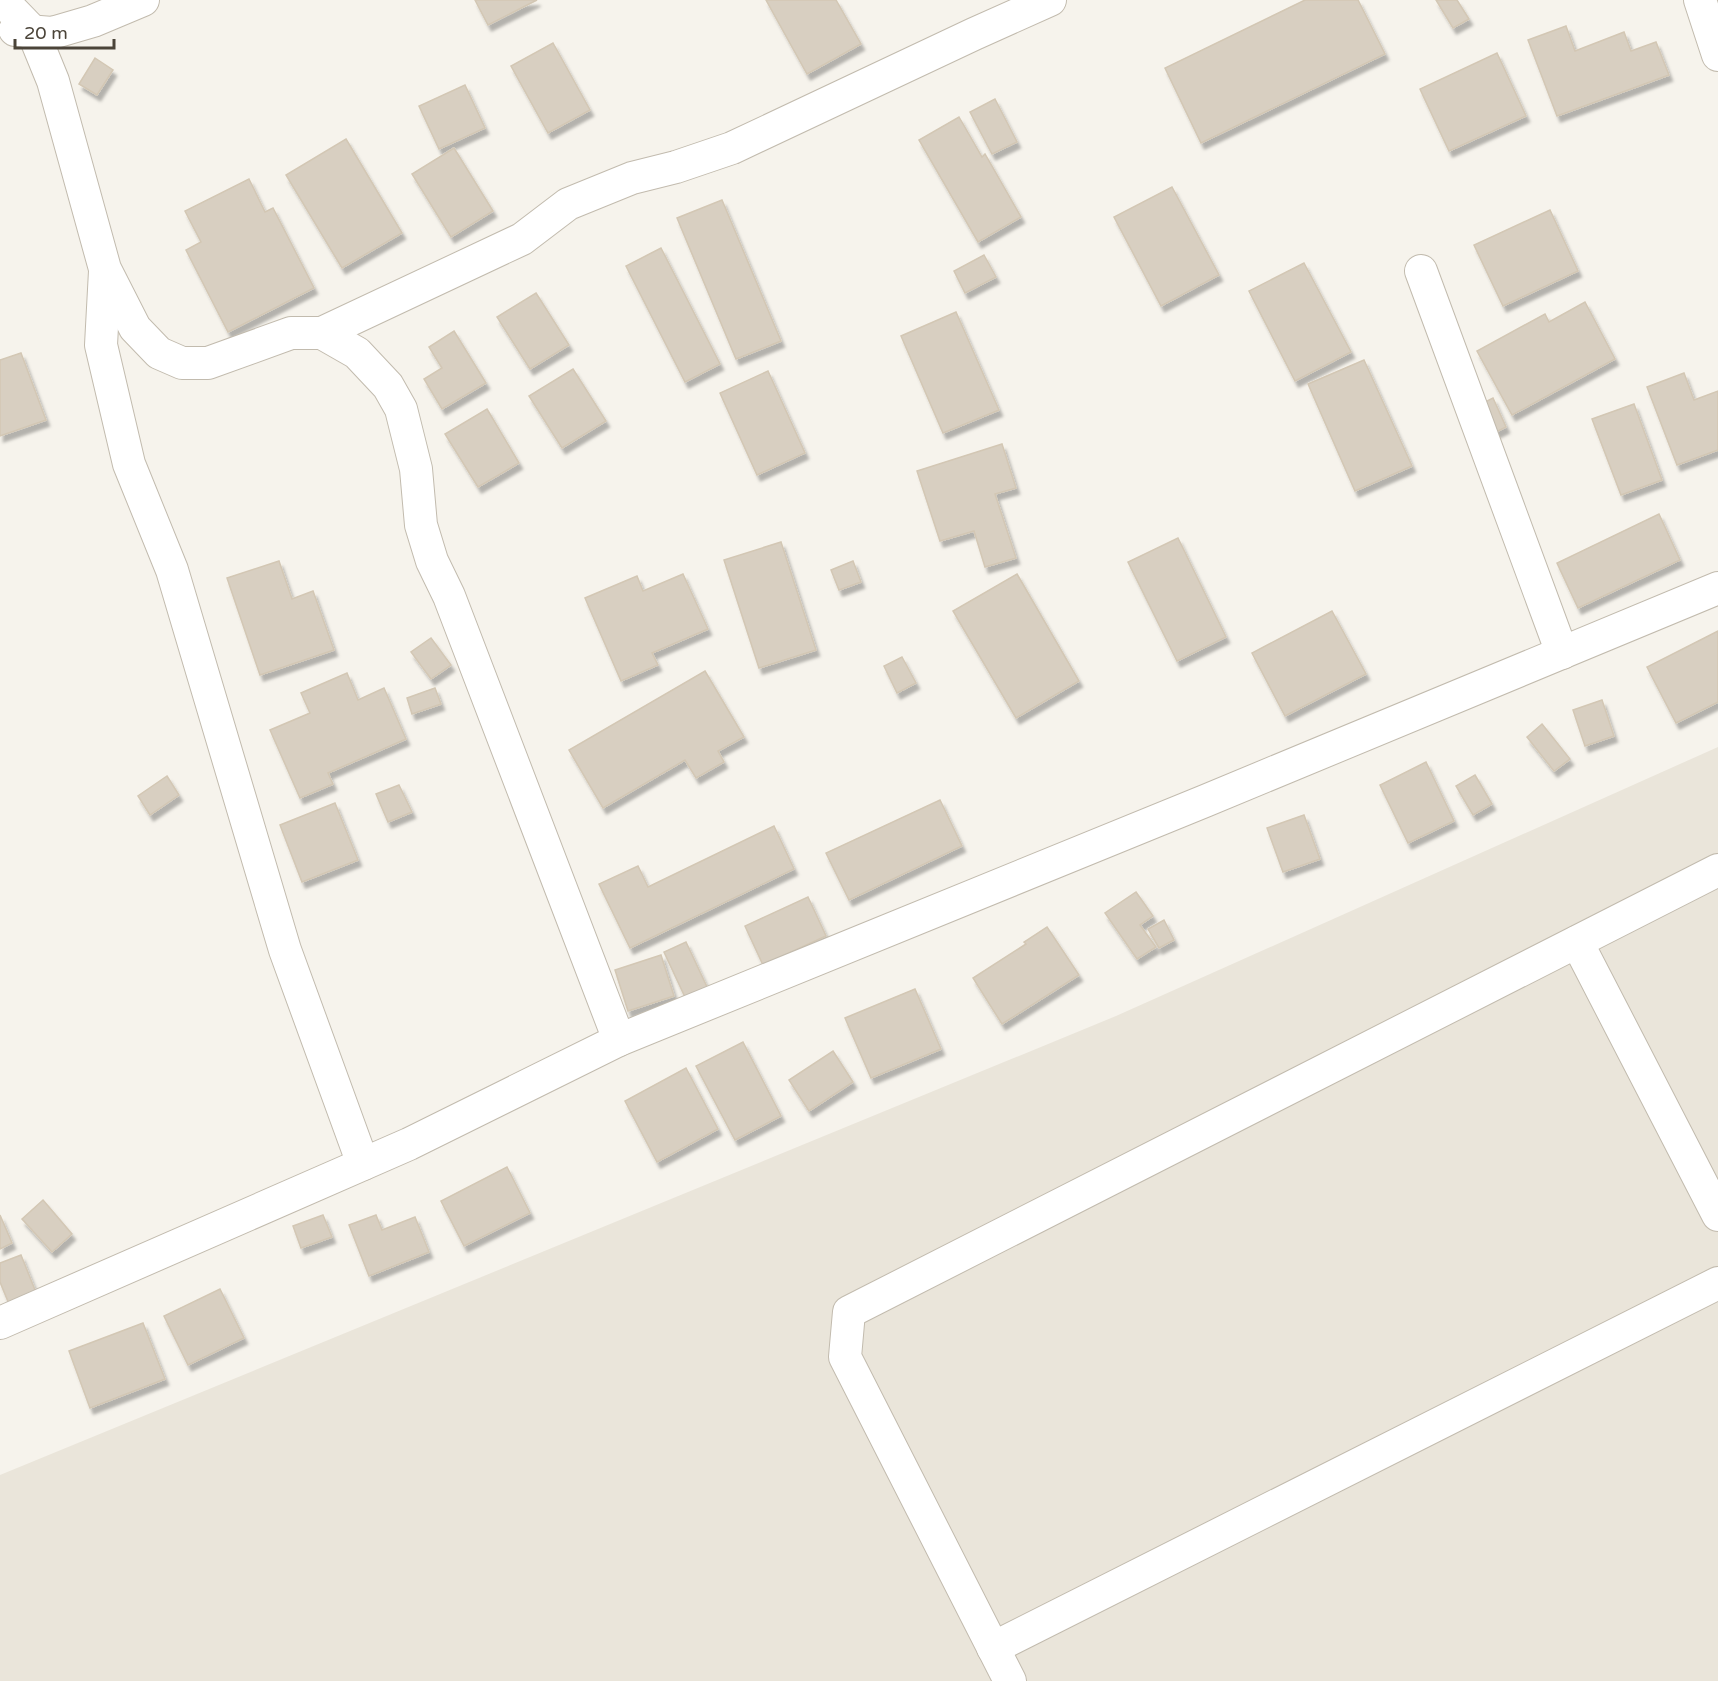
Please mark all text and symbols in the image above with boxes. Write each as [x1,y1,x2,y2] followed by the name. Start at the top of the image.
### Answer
[15,12,114,50] scale bar
[24,22,68,44] text: 20 m

